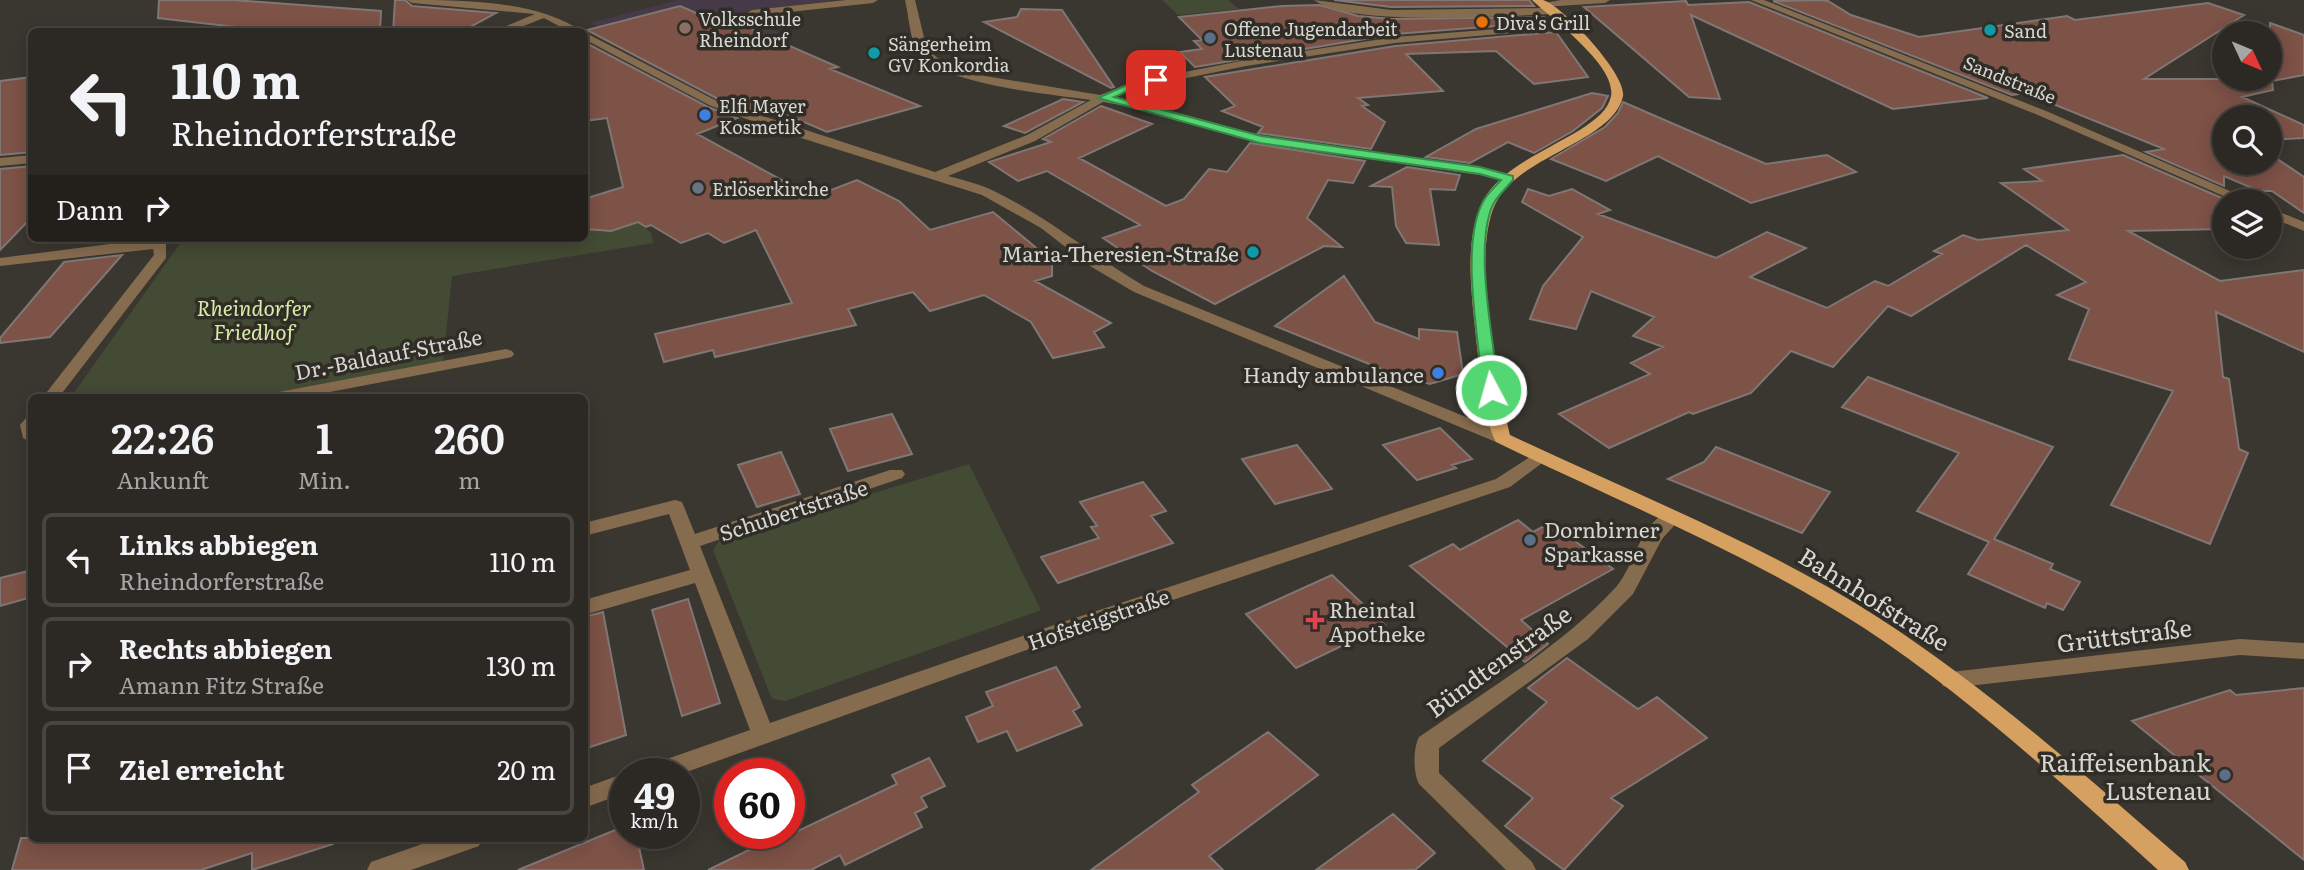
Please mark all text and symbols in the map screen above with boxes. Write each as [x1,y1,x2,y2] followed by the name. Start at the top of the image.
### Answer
[699,5,801,53] place label: Volksschule Rheindorf
[1496,9,1590,36] place label: Diva's Grill
[1474,14,1490,30] marker: Diva's Grill
[1224,15,1398,63] place label: Offene Jugendarbeit Lustenau
[2004,17,2047,44] place label: Sand
[677,20,693,36] marker: Volksschule Rheindorf
[2212,21,2282,91] north arrow
[2212,21,2282,259] map controls
[1982,22,1998,38] marker: Sand
[888,30,1010,78] place label: Sängerheim GV Konkordia
[1202,30,1218,46] marker: Offene Jugendarbeit Lustenau
[171,41,300,114] text: 110 m
[866,45,882,61] marker: Sängerheim GV Konkordia
[1960,48,2060,110] street label: Sandstraße
[1126,50,1186,110] pin
[56,56,147,147] icon: left
[1137,61,1175,99] icon: arrive
[719,92,806,140] place label: Elfi Mayer Kosmetik
[2212,105,2282,175] button: search
[697,107,713,123] marker: Elfi Mayer Kosmetik
[171,108,457,156] text: Rheindorferstraße
[712,175,829,202] place label: Erlöserkirche
[690,180,706,196] marker: Erlöserkirche
[56,189,124,228] text: Dann
[138,189,176,227] icon: right
[2212,189,2282,259] button: layers
[1002,237,1239,268] place label: Maria-Theresien-Straße
[1245,244,1261,260] marker: Maria-Theresien-Straße
[196,291,312,346] park label: Rheindorfer Friedhof
[292,320,484,386] street label: Dr.-Baldauf-Straße
[1454,353,1528,427] position arrow
[1243,358,1424,389] place label: Handy ambulance
[1430,365,1446,381] marker: Handy ambulance
[111,405,215,467] text: 22:26
[316,405,333,467] text: 1
[434,405,505,467] text: 260
[117,462,209,496] text: Ankunft
[298,462,351,496] text: Min.
[458,462,481,496] text: m
[715,470,871,548] street label: Schubertstraße
[1544,513,1660,568] place label: Dornbirner Sparkasse
[119,524,318,563] text: Links abbiegen
[1522,532,1538,548] marker: Dornbirner Sparkasse
[1793,538,1957,658] street label: Bahnhofstraße
[60,541,98,579] icon: left
[489,541,556,580] text: 110 m
[119,563,324,597] text: Rheindorferstraße
[1023,579,1173,657] street label: Hofsteigstraße
[1329,593,1425,648] place label: Rheintal Apotheke
[1418,595,1578,725] street label: Bündtenstraße
[2055,608,2193,660] street label: Grüttstraße
[1307,612,1323,628] marker: Rheintal Apotheke
[119,628,332,667] text: Rechts abbiegen
[60,645,98,683] icon: right
[486,645,556,684] text: 130 m
[119,667,324,701] text: Amann Fitz Straße
[2040,744,2211,807] place label: Raiffeisenbank Lustenau
[60,749,98,787] icon: arrive
[119,749,284,788] text: Ziel erreicht
[497,749,556,788] text: 20 m
[714,758,805,849] speed limit sign: 60
[2217,767,2233,783] marker: Raiffeisenbank Lustenau
[634,768,675,820] text: 49
[631,807,678,834] text: km/h

